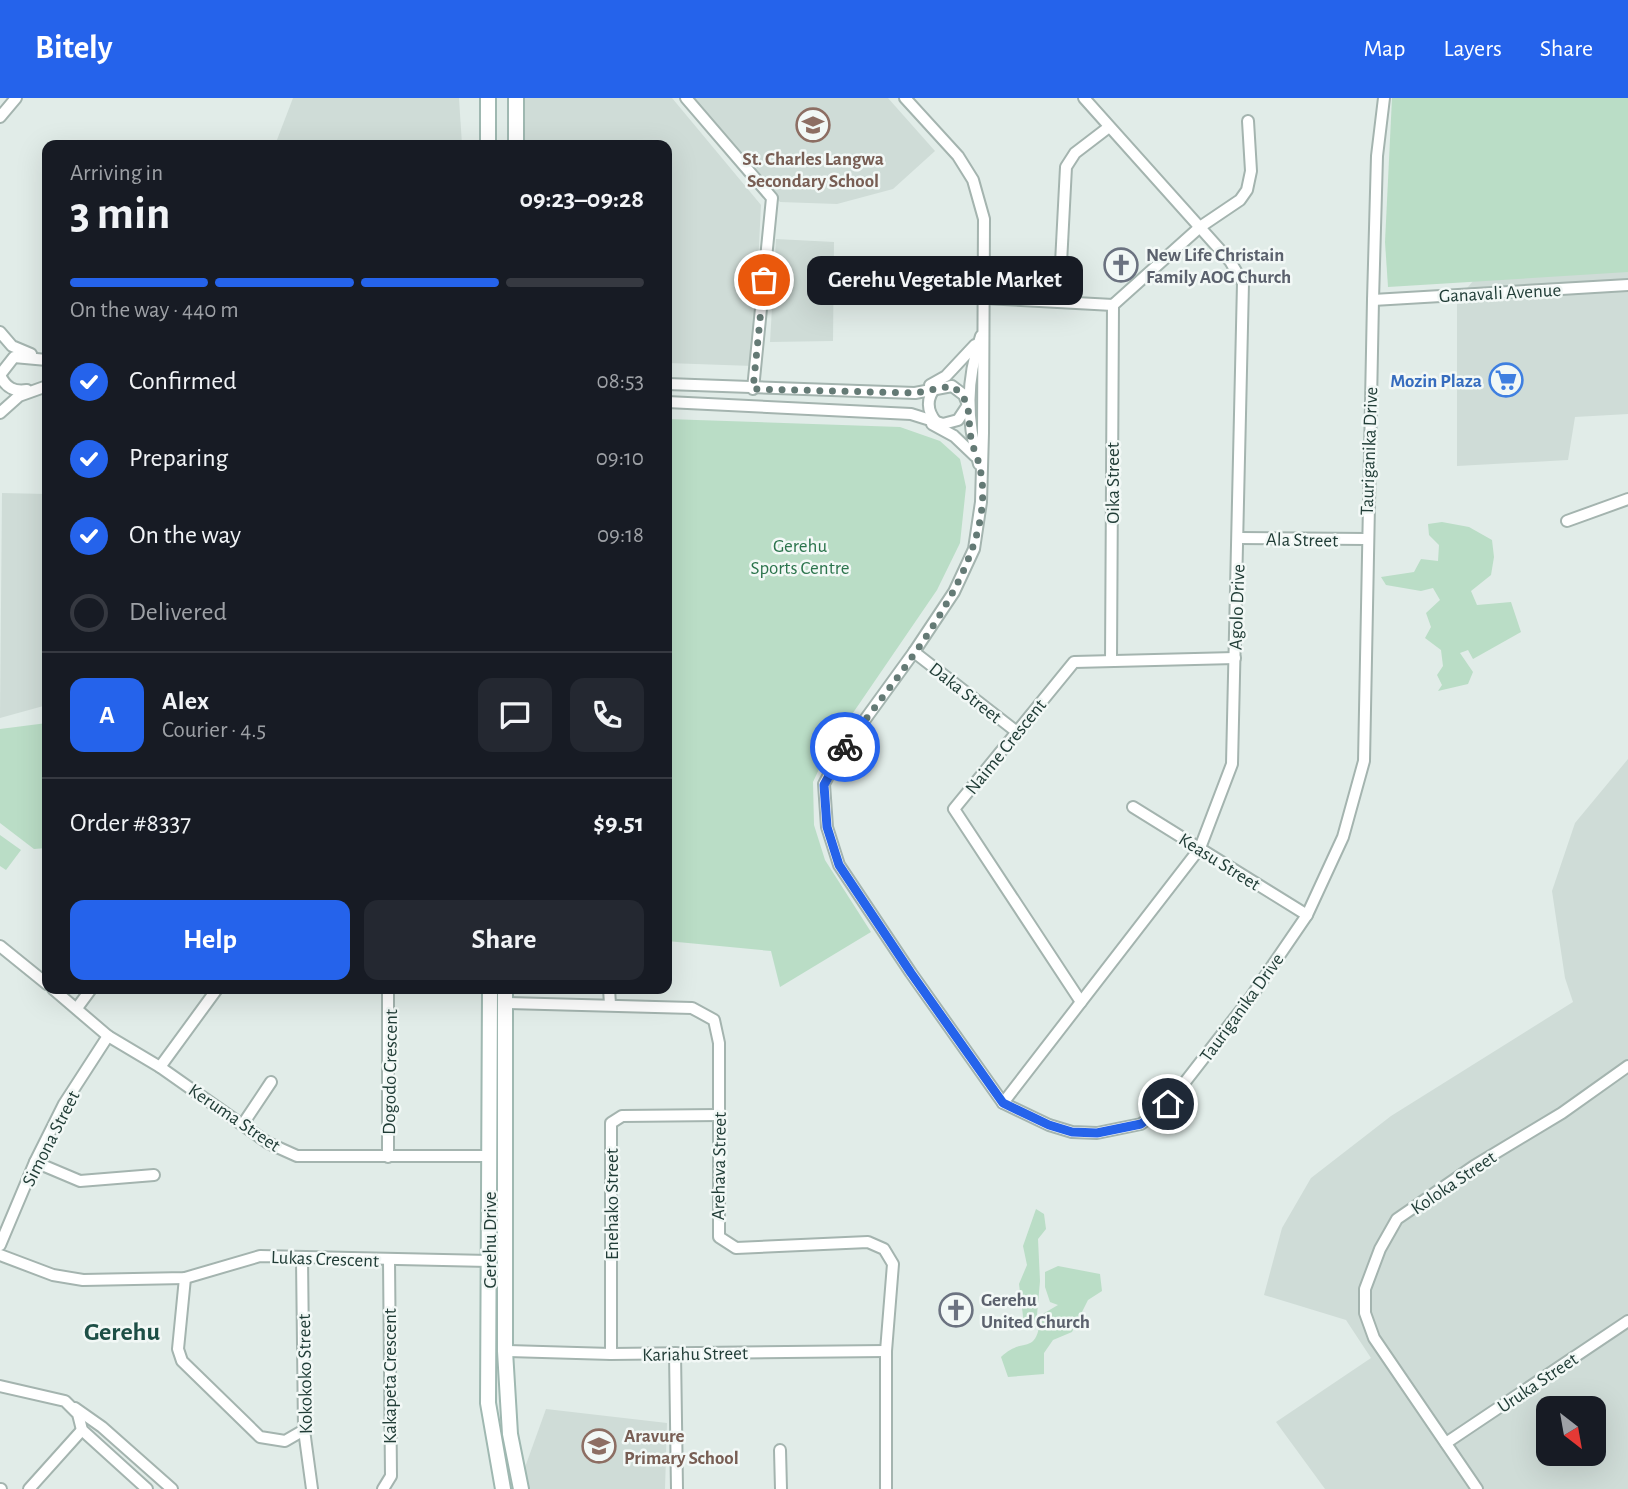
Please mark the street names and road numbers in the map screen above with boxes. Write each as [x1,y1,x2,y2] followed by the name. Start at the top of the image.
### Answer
[1438,281,1562,306] street label: Ganavali Avenue
[1358,386,1381,516] street label: Tauriganika Drive
[1104,442,1123,524] street label: Oika Street
[1266,530,1338,551] street label: Ala Street
[1226,564,1248,650] street label: Agolo Drive
[925,659,1005,727] street label: Daka Street
[962,696,1050,798] street label: Naime Crescent
[1175,830,1263,895] street label: Keasu Street
[1197,950,1288,1066] street label: Tauriganika Drive
[380,1009,401,1135] street label: Dogodo Crescent
[185,1081,283,1156] street label: Keruma Street
[19,1088,83,1189] street label: Simona Street
[709,1112,730,1220] street label: Arehava Street
[603,1148,622,1260] street label: Enehako Street
[1408,1148,1500,1219] street label: Koloka Street
[481,1192,500,1288] street label: Gerehu Drive
[271,1248,379,1271] street label: Lukas Crescent
[381,1308,400,1444] street label: Kakapeta Crescent
[295,1314,316,1434] street label: Kokokoko Street
[642,1344,748,1365] street label: Kariahu Street
[1494,1350,1581,1417] street label: Uruka Street

